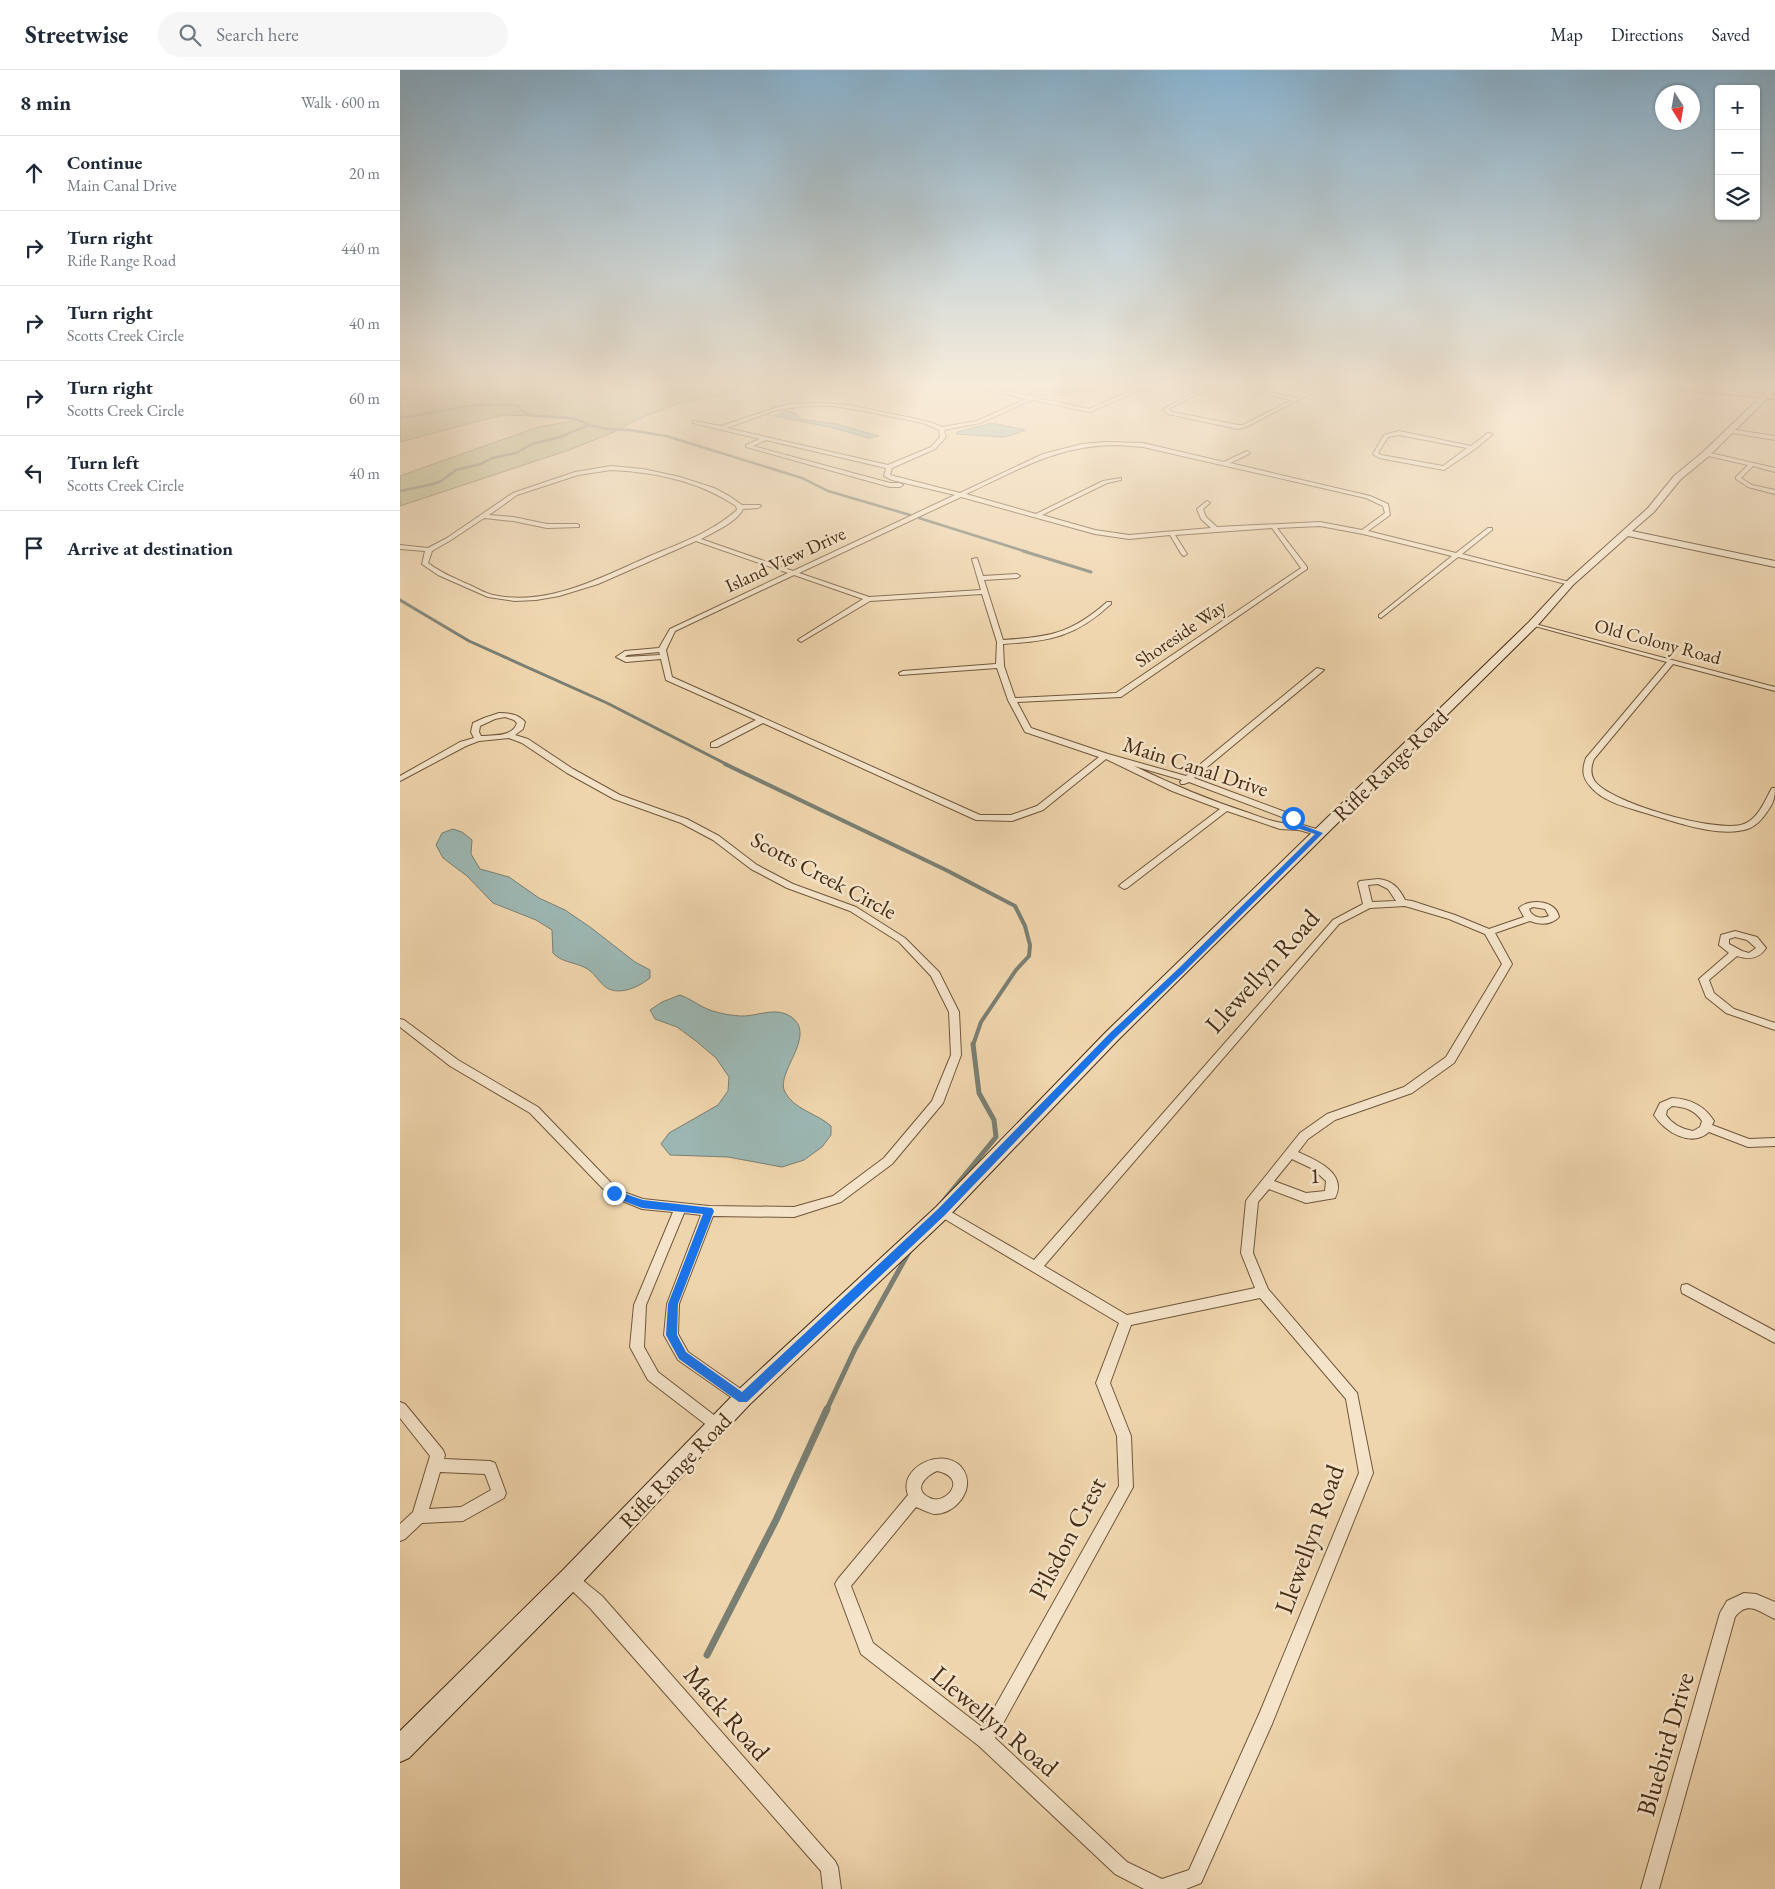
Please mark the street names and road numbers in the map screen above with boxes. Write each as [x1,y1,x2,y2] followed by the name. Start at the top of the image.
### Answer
[721,521,849,598] street label: Island View Drive
[1130,593,1231,673] street label: Shoreside Way
[1592,613,1724,671] street label: Old Colony Road
[1326,702,1455,828] street label: Rifle Range Road
[1120,729,1273,804] street label: Main Canal Drive
[746,825,902,926] street label: Scotts Creek Circle
[1197,901,1327,1040] street label: Llewellyn Road
[1309,1161,1321,1190] street label: 1
[613,1406,738,1534] street label: Rifle Range Road
[1266,1459,1352,1618] street label: Llewellyn Road
[1020,1471,1114,1605] street label: Pilsdon Crest
[676,1658,778,1768] street label: Mack Road
[924,1658,1066,1785] street label: Llewellyn Road
[1628,1668,1702,1820] street label: Bluebird Drive

